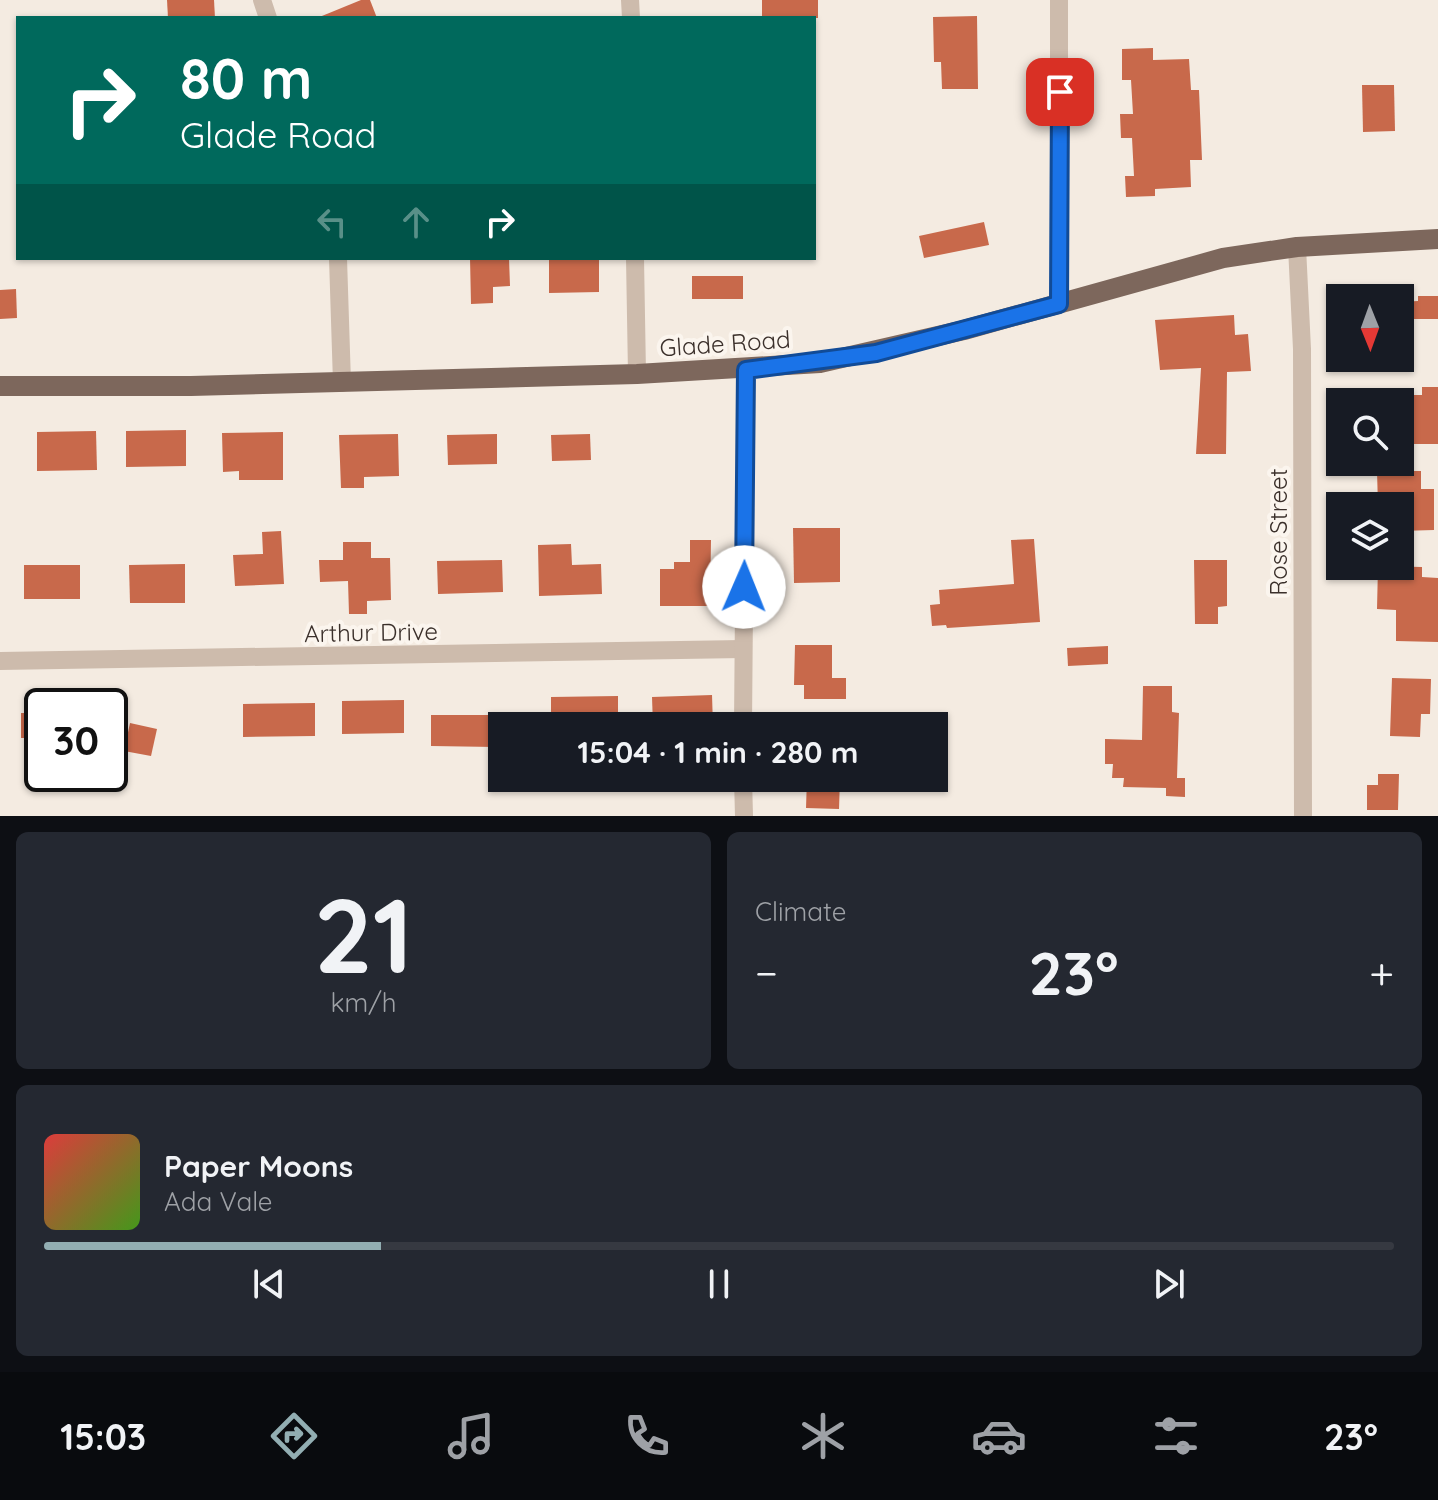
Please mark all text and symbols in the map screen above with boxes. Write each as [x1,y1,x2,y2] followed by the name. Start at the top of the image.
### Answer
[180,43,312,113] text: 80 m
[48,48,152,152] icon: right
[1026,58,1094,126] pin
[1038,70,1082,114] icon: arrive
[180,112,376,157] text: Glade Road
[310,200,354,244] icon: left
[394,200,438,244] icon: ahead
[478,200,522,244] icon: right
[1326,284,1414,372] north arrow
[1326,284,1414,580] map controls
[659,323,791,363] street label: Glade Road
[1326,388,1414,476] button: search
[1263,468,1293,596] street label: Rose Street
[1326,492,1414,580] button: layers
[702,545,786,629] position arrow
[304,616,438,648] street label: Arthur Drive
[24,688,128,792] speed limit sign: 30
[578,733,858,771] text: 15:04 · 1 min · 280 m
[314,869,413,999] text: 21
[755,895,846,928] text: Climate
[1029,935,1119,1010] text: 23°
[755,945,778,1000] text: −
[1369,945,1394,1000] text: +
[331,986,396,1019] text: km/h
[164,1147,353,1185] text: Paper Moons
[164,1185,273,1218] text: Ada Vale
[247,1262,291,1306] icon: previous
[697,1262,741,1306] icon: pause
[1147,1262,1191,1306] icon: next
[266,1408,322,1464] icon: directions
[443,1408,499,1464] icon: music
[619,1408,675,1464] icon: phone
[795,1408,851,1464] icon: climate
[971,1408,1027,1464] icon: car
[1148,1408,1204,1464] icon: filters
[60,1414,146,1459] text: 15:03
[1324,1414,1378,1459] text: 23°

